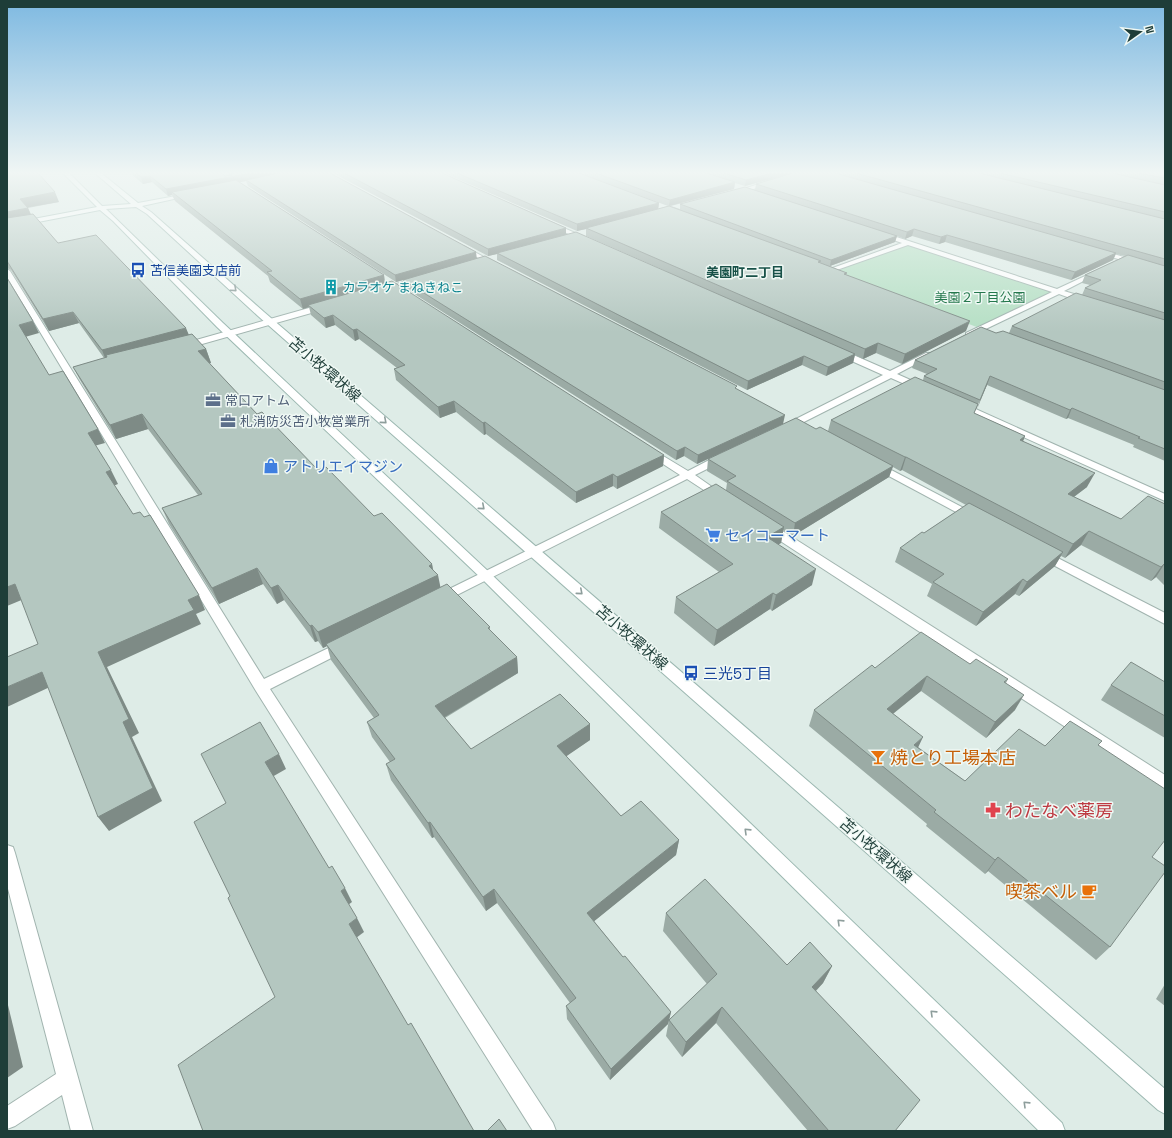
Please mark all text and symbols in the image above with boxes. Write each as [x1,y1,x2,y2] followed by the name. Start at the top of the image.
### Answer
[1120,12,1160,52] north arrow
[1142,24,1157,35] text: N
[129,261,147,279] bus stop icon: 苫信美園支店前
[150,262,241,279] place label: 苫信美園支店前
[706,264,784,281] district label: 美園町二丁目
[322,278,340,296] building icon: カラオケ まねきねこ
[343,279,463,296] place label: カラオケ まねきねこ
[229,284,236,291] one-way arrow
[934,289,1026,306] park label: 美園２丁目公園
[285,332,365,406] street label: 苫小牧環状線
[204,391,222,409] office icon: 常口アトム
[225,392,290,409] place label: 常口アトム
[219,412,237,430] office icon: 札消防災苫小牧営業所
[240,413,370,430] place label: 札消防災苫小牧営業所
[379,416,387,423] one-way arrow
[262,457,280,475] shop icon: アトリエイマジン
[283,457,403,476] place label: アトリエイマジン
[477,502,484,509] one-way arrow
[704,526,722,544] supermarket icon: セイコーマート
[725,526,830,545] place label: セイコーマート
[575,587,583,594] one-way arrow
[592,600,672,674] street label: 苫小牧環状線
[682,664,700,682] bus stop icon: 三光5丁目
[703,664,772,683] place label: 三光5丁目
[890,746,1016,769] place label: 焼とり工場本店
[869,748,887,766] bar icon: 焼とり工場本店
[1005,799,1113,822] place label: わたなべ薬房
[984,801,1002,819] pharmacy icon: わたなべ薬房
[836,813,916,887] street label: 苫小牧環状線
[745,829,752,836] one-way arrow
[1005,880,1077,903] place label: 喫茶ベル
[1080,882,1098,900] cafe icon: 喫茶ベル
[837,919,845,927] one-way arrow
[930,1010,938,1018] one-way arrow
[1023,1101,1031,1109] one-way arrow

